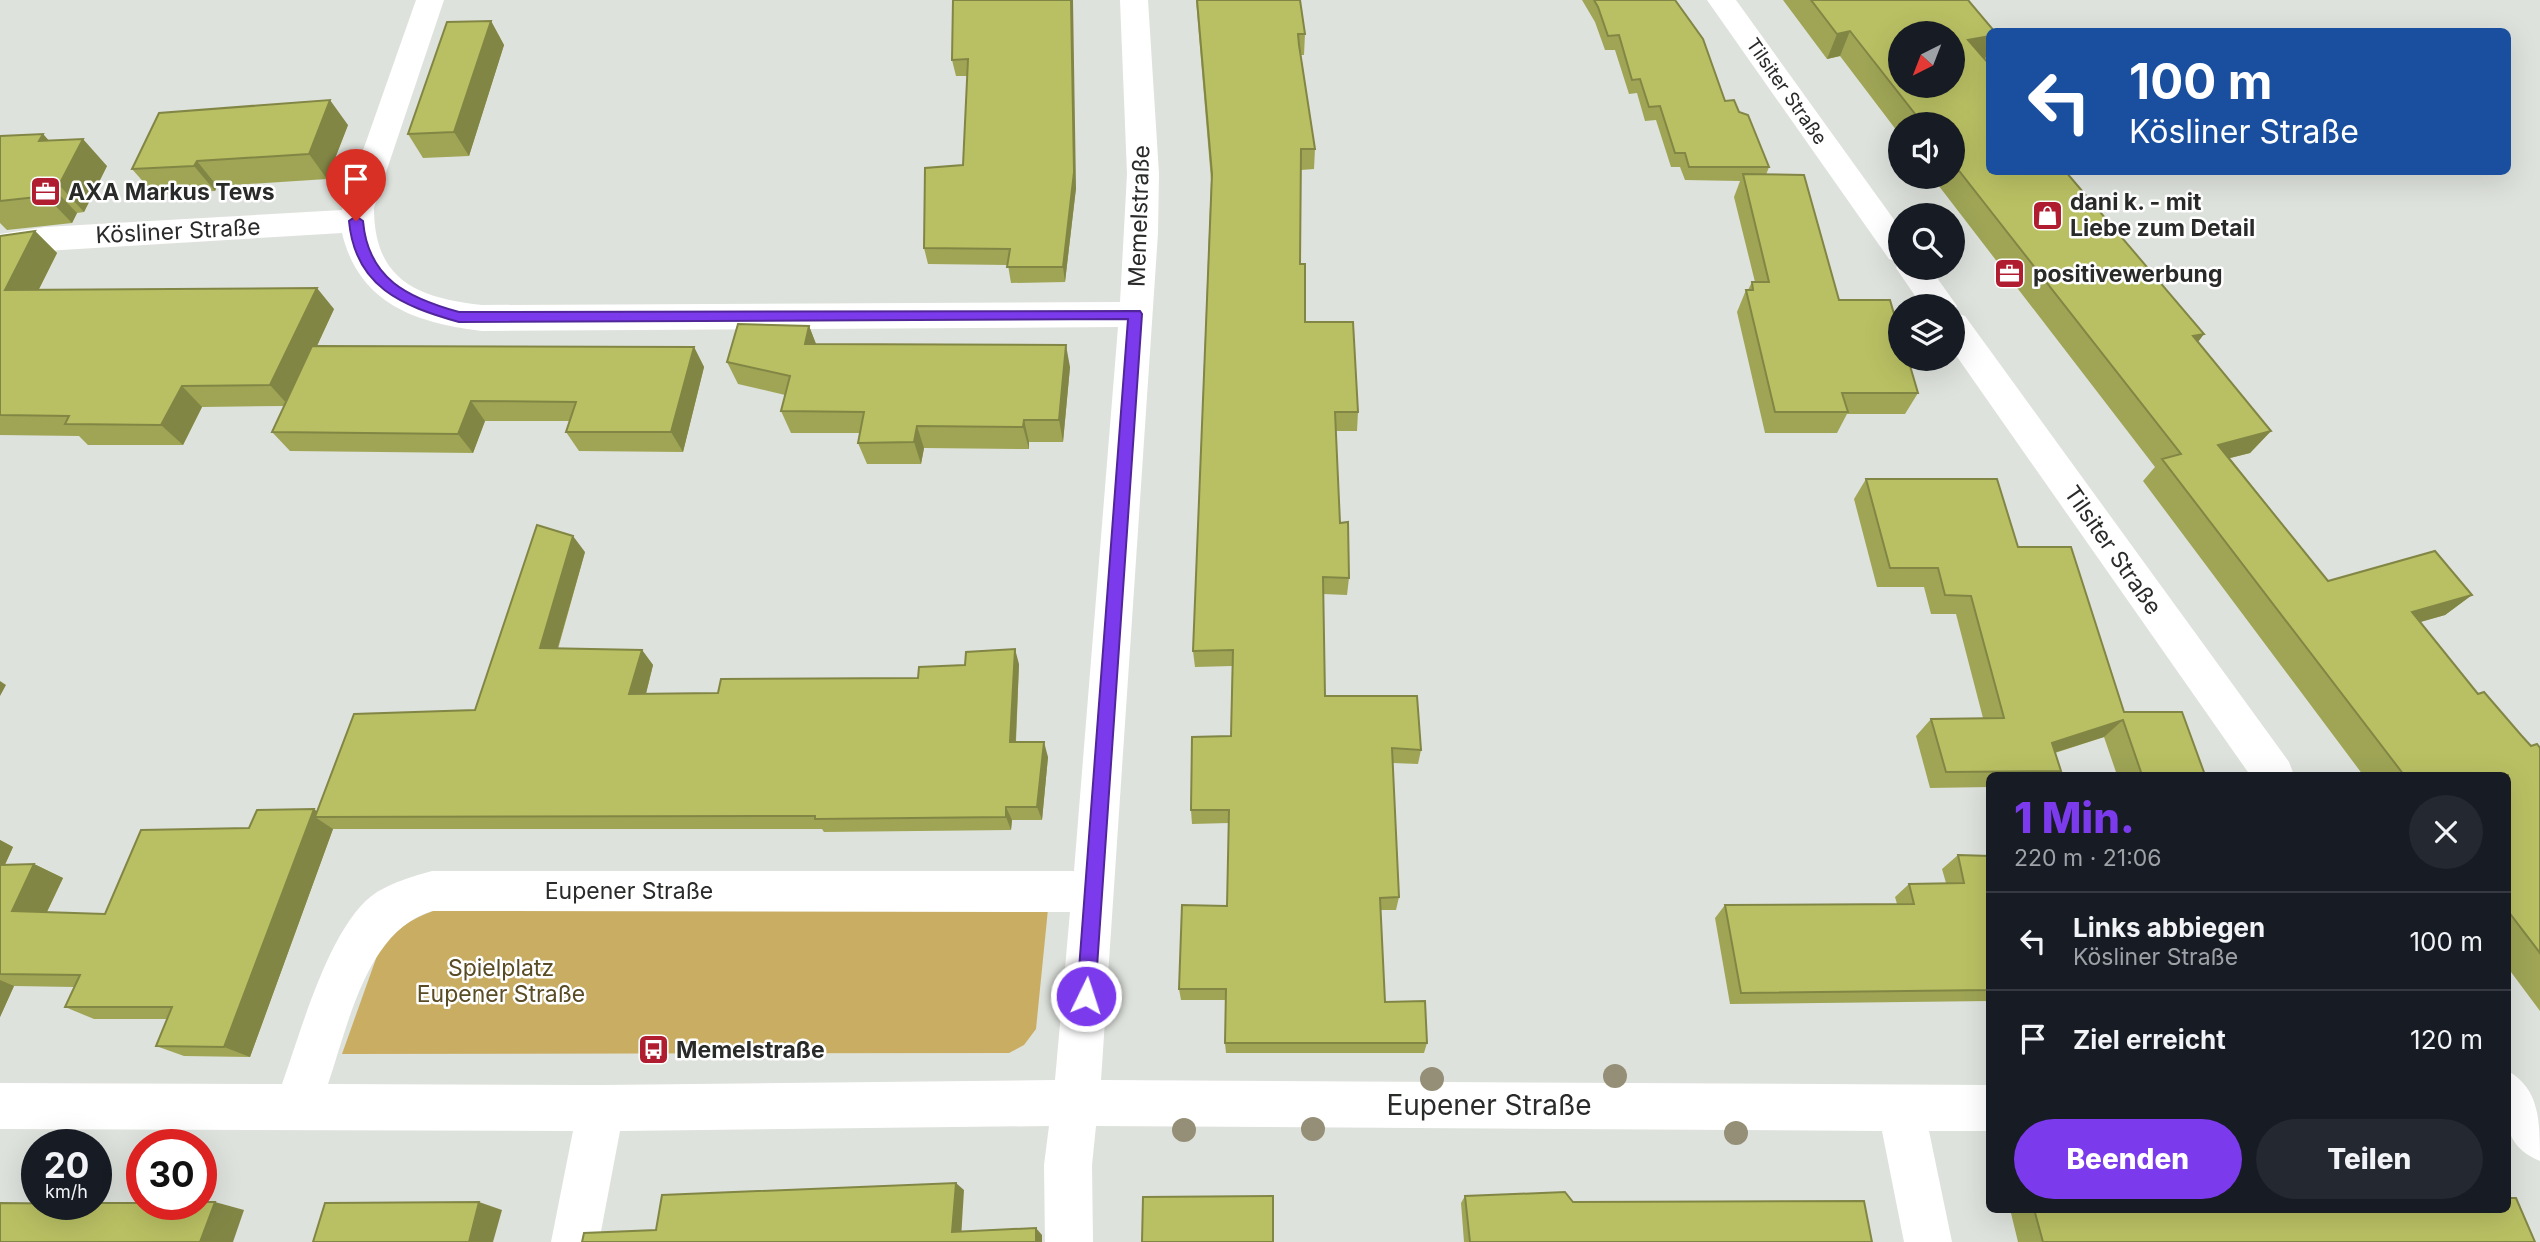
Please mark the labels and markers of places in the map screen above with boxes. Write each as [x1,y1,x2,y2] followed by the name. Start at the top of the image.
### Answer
[326,149,386,221] pin
[28,175,62,209] office icon: AXA Markus Tews
[68,178,275,206] place label: AXA Markus Tews
[2070,188,2255,242] place label: dani k. - mit Liebe zum Detail
[2030,198,2064,232] shop icon: dani k. - mit Liebe zum Detail
[1993,257,2027,291] office icon: positivewerbung
[2033,260,2222,288] place label: positivewerbung
[636,1033,670,1067] bus stop icon: Memelstraße
[676,1036,825,1064] place label: Memelstraße

